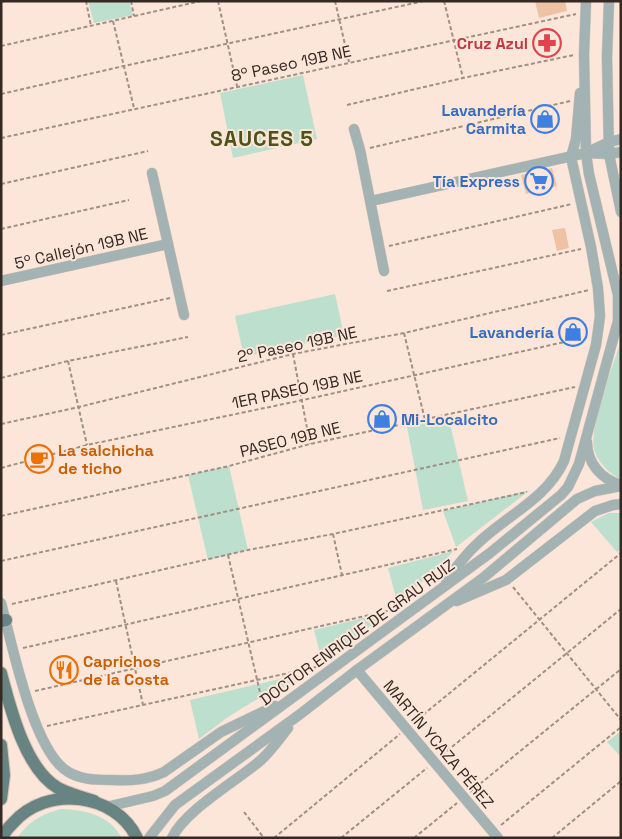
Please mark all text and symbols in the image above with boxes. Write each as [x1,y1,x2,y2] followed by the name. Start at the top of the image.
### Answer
[532,28,562,58] pharmacy icon: Cruz Azul
[457,33,528,54] place label: Cruz Azul
[229,40,353,86] street label: 8º Paseo 19B NE
[442,100,526,139] place label: Lavandería Carmita
[530,104,560,134] shop icon: Lavandería Carmita
[210,125,314,152] district label: SAUCES 5
[524,166,554,196] supermarket icon: Tía Express
[433,171,520,192] place label: Tía Express
[12,223,150,274] street label: 5º Callejón 19B NE
[558,317,588,347] shop icon: Lavandería
[235,322,359,367] street label: 2º Paseo 19B NE
[470,322,554,343] place label: Lavandería
[230,365,364,414] street label: 1ER PASEO 19B NE
[367,404,397,434] shop icon: Mi-Localcito
[401,409,498,430] place label: Mi-Localcito
[238,417,343,462] street label: PASEO 19B NE
[58,440,154,479] place label: La salchicha de ticho
[24,444,54,474] cafe icon: La salchicha de ticho
[256,555,459,710] street label: DOCTOR ENRIQUE DE GRAU RUIZ
[83,651,169,690] place label: Caprichos de la Costa
[49,655,79,685] restaurant icon: Caprichos de la Costa
[379,676,499,813] street label: MARTÍN YCAZA PÉREZ

